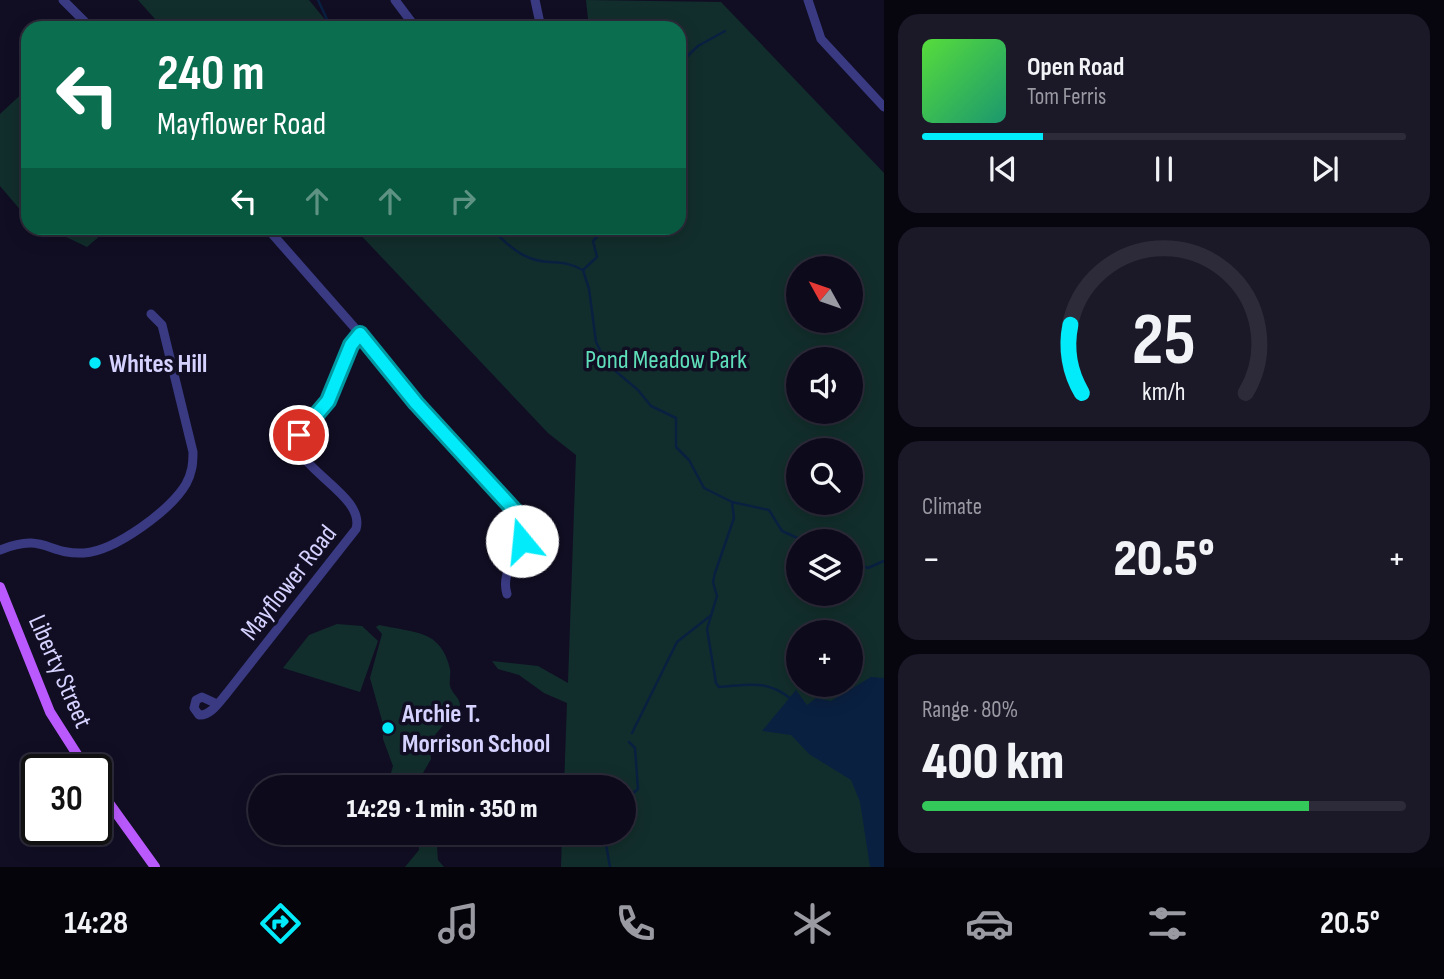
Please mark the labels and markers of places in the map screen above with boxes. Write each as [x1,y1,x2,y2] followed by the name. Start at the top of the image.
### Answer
[109,349,207,380] place label: Whites Hill
[87,355,103,371] marker: Whites Hill
[269,405,329,465] pin
[401,699,550,760] place label: Archie T. Morrison School
[380,720,396,736] marker: Archie T. Morrison School

